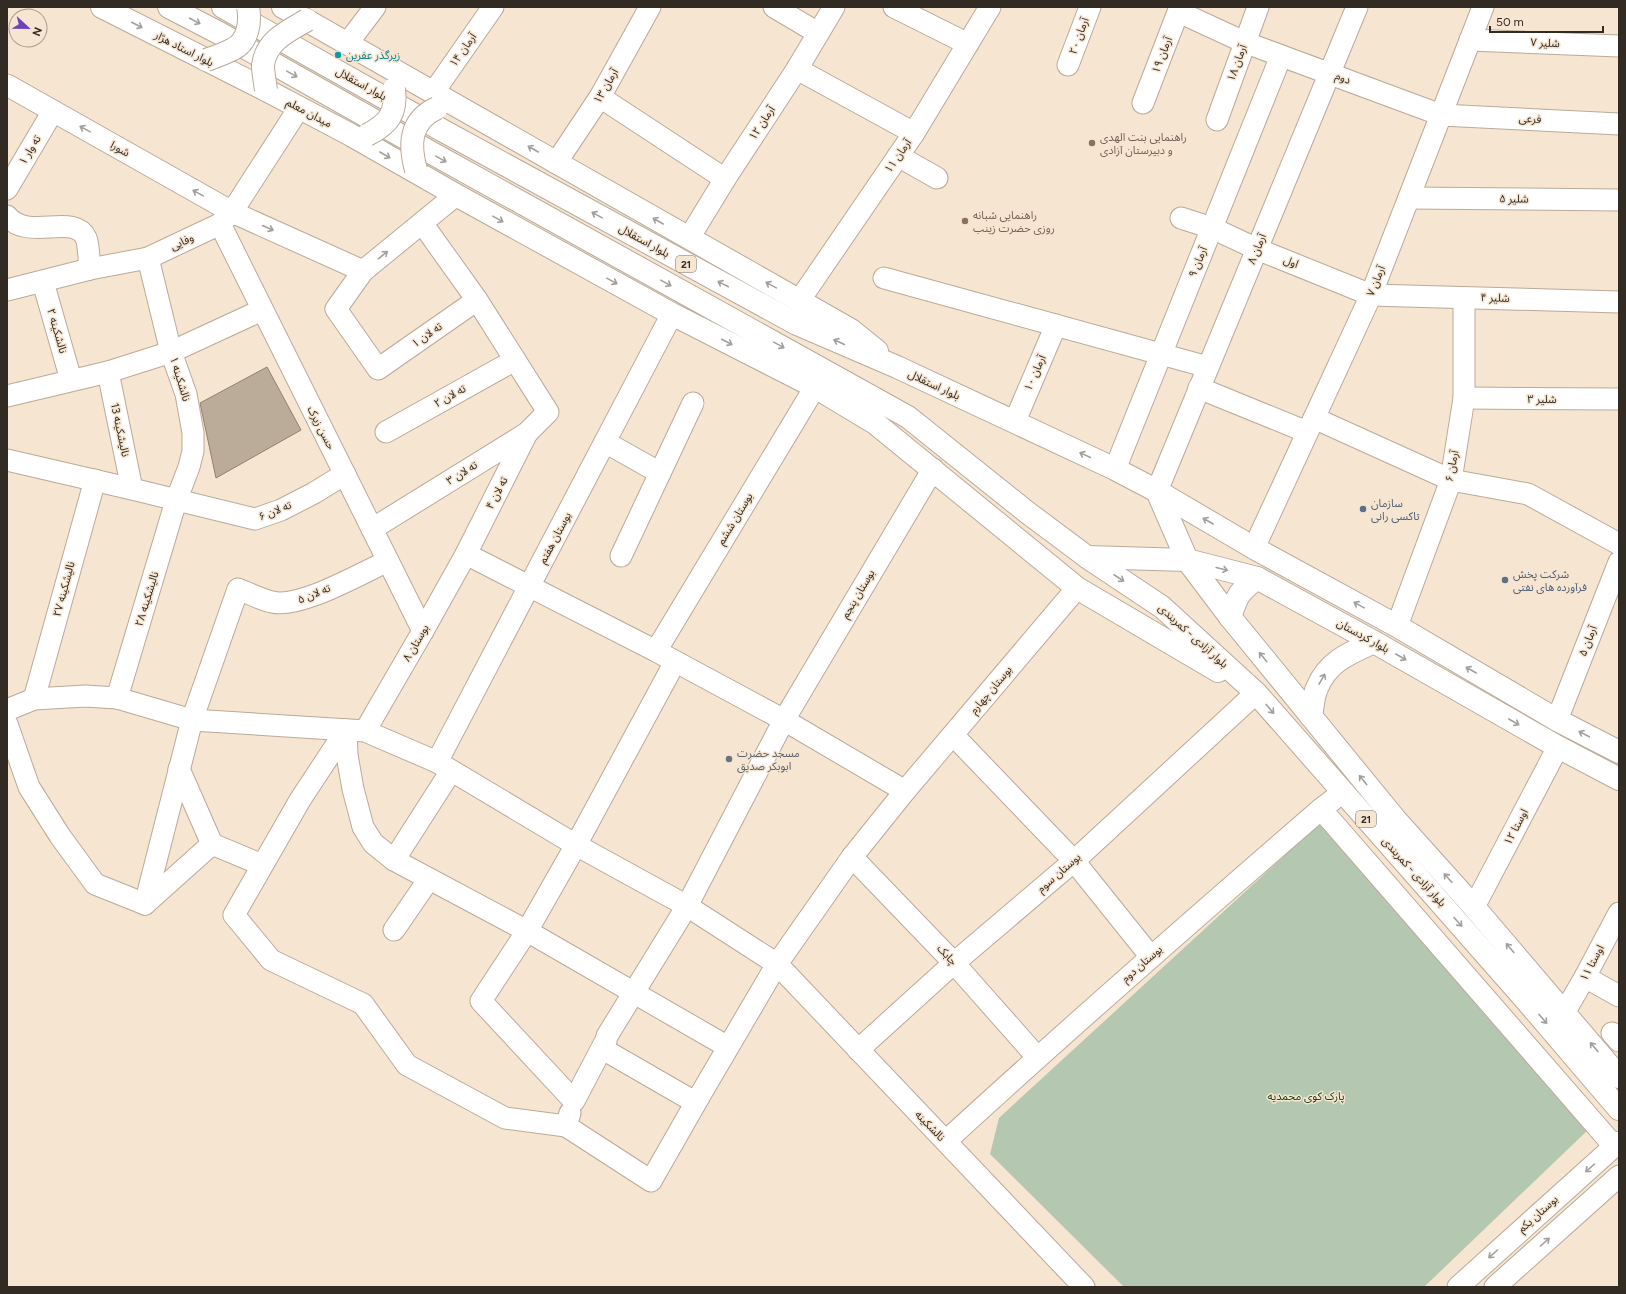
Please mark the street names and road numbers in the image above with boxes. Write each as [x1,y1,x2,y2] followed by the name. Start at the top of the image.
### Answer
[1066,15,1092,56] street label: آرمان ۲۰
[151,28,216,69] street label: بلوار استاد هژار
[447,30,480,69] street label: آرمان ۱۴
[1149,34,1175,75] street label: آرمان ۱۹
[1530,36,1560,50] street label: شلیر ۷
[1224,42,1250,83] street label: آرمان ۱۸
[333,65,389,103] street label: بلوار استقلال
[591,66,622,106] street label: آرمان ۱۳
[1333,69,1353,88] street label: دوم
[283,96,334,132] street label: میدان معلم
[746,103,778,142] street label: آرمان ۱۲
[1518,112,1542,126] street label: فرعی
[16,133,44,167] street label: ته وار ۱
[882,136,915,175] street label: آرمان ۱۱
[108,138,132,160] street label: شورا
[1499,192,1529,206] street label: شلیر ۵
[616,222,672,260] street label: بلوار استقلال
[168,231,196,253] street label: وفایی
[1245,231,1269,266] street label: آرمان ۸
[1186,244,1210,279] street label: آرمان ۹
[1282,253,1300,271] street label: اول
[676,256,696,272] road number: 21
[1364,263,1388,298] street label: آرمان ۷
[1480,291,1510,305] street label: شلیر ۴
[44,307,70,355] street label: نالشکینه ۲
[409,320,445,350] street label: ته لان ۱
[1021,352,1049,393] street label: آرمان ۱۰
[167,355,193,403] street label: نالشکینه ۱
[906,367,962,403] street label: بلوار استقلال
[432,382,468,410] street label: ته لان ۲
[1527,393,1557,406] street label: شلیر ۳
[108,402,132,458] street label: نالیشکینه 13
[304,404,338,452] street label: حسن زیرک
[1443,448,1462,483] street label: آرمان ۶
[444,458,480,488] street label: ته لان ۳
[483,475,511,511] street label: ته لان ۴
[714,491,757,548] street label: بوستان ششم
[257,499,293,523] street label: ته لان ۶
[536,510,576,567] street label: بوستان هفتم
[50,560,78,618] street label: نالیشکینه ۲۷
[838,567,879,622] street label: بوستان پنجم
[133,570,162,628] street label: نالیشکینه ۲۸
[296,582,332,606] street label: ته لان ۵
[1155,601,1231,671] street label: بلوار آزادی - کمربندی
[1334,616,1392,656] street label: بلوار کردستان
[400,622,432,664] street label: بوستان ۸
[1576,623,1600,658] street label: آرمان ۵
[967,663,1016,717] street label: بوستان چهارم
[1501,807,1531,847] street label: اوستا ۱۲
[1356,811,1376,827] road number: 21
[1379,834,1449,910] street label: بلوار آزادی - کمربندی
[1035,851,1084,896] street label: بوستان سوم
[934,942,960,969] street label: چابک
[1119,943,1166,986] street label: بوستان دوم
[1577,943,1607,983] street label: اوستا ۱۱
[912,1108,948,1144] street label: نالشکینه
[1515,1193,1562,1237] street label: بوستان یکم

